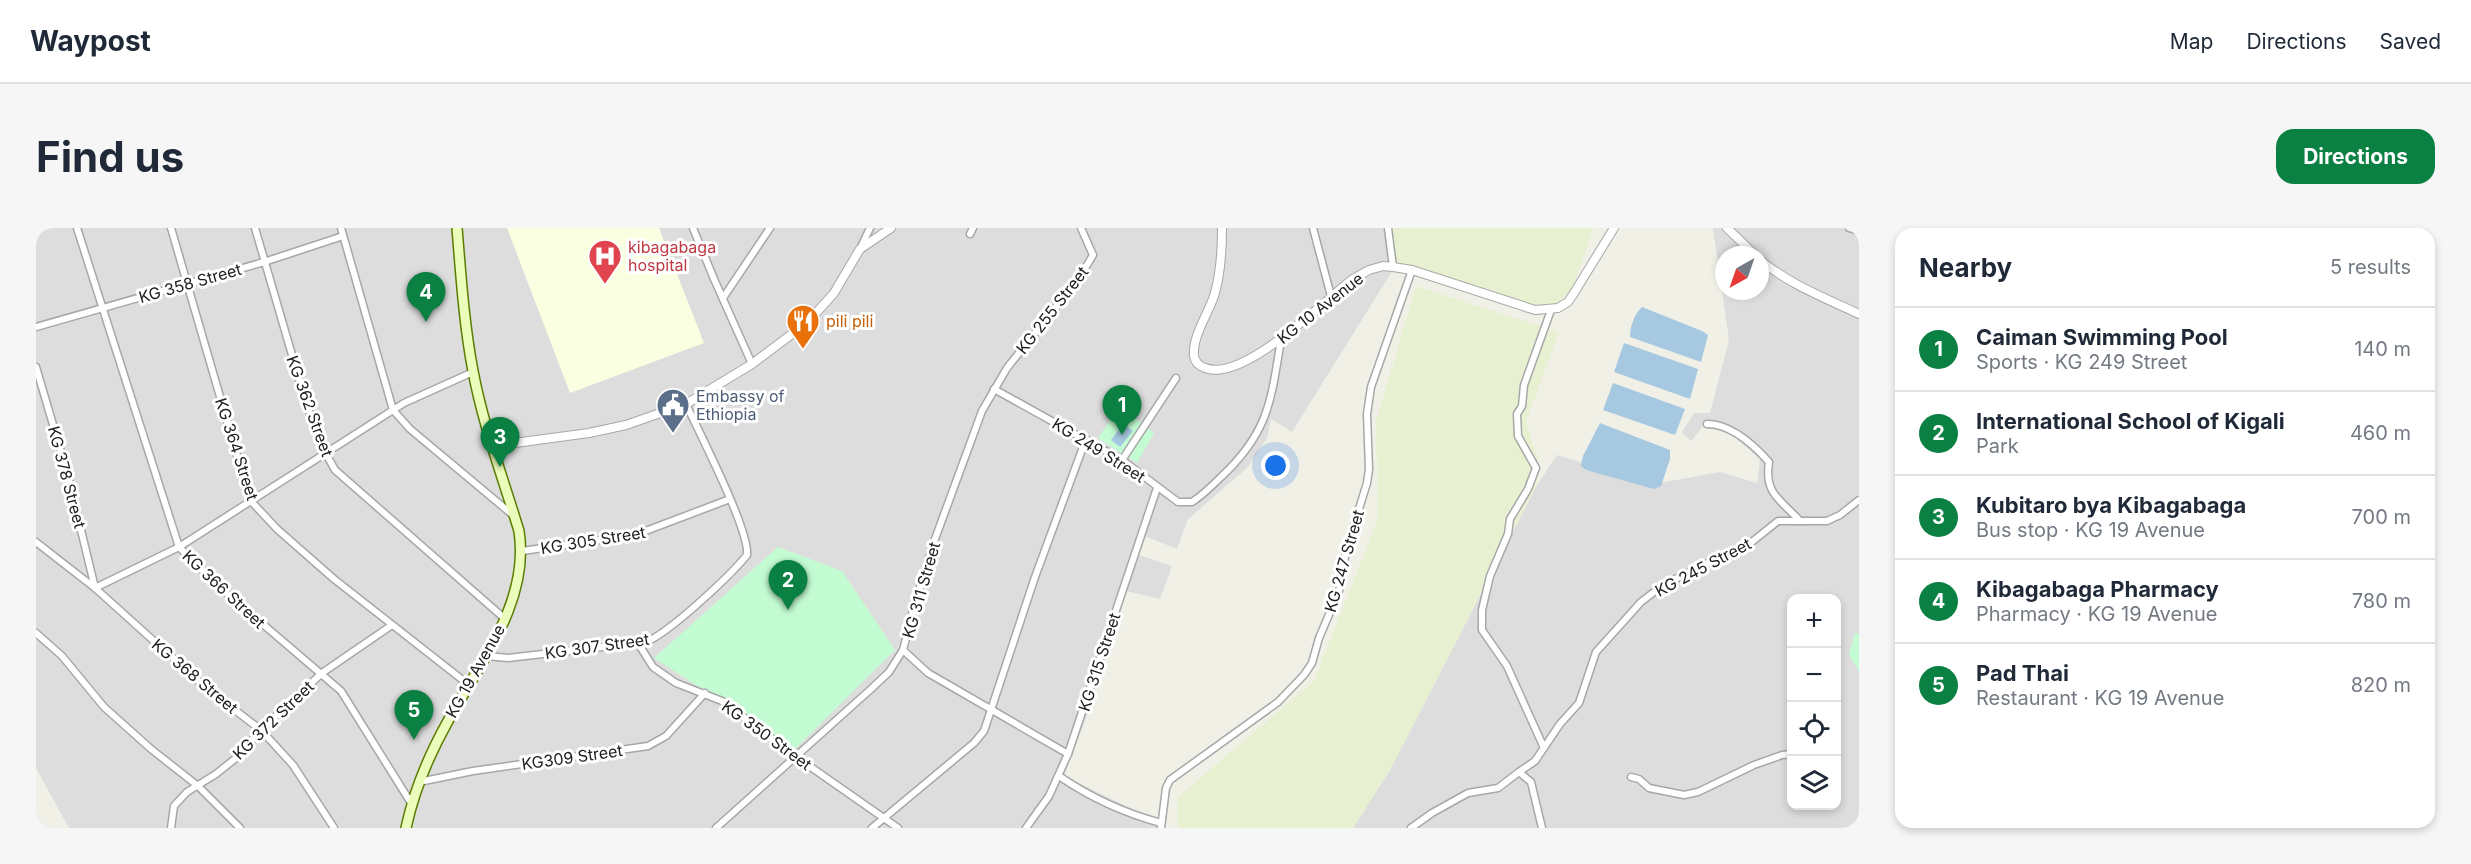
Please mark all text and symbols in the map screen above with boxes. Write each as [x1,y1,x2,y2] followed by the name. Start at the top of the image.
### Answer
[30,24,151,58] text: Waypost
[2170,29,2213,54] text: Map
[2246,29,2347,54] text: Directions
[2380,29,2441,54] text: Saved
[2276,129,2435,184] button: Directions
[36,131,184,182] text: Find us
[628,237,716,275] place label: kibagabaga hospital
[587,238,623,285] hospital icon: kibagabaga hospital
[1715,246,1769,300] north arrow
[1919,252,2012,283] text: Nearby
[2330,255,2411,279] text: 5 results
[136,259,244,307] street label: KG 358 Street
[1012,262,1092,358] street label: KG 255 Street
[1273,268,1367,348] street label: KG 10 Avenue
[406,272,446,322] pin: 4
[785,303,821,350] restaurant icon: pili pili
[826,311,873,331] place label: pili pili
[1976,324,2228,350] text: Caiman Swimming Pool
[1934,337,1943,361] text: 1
[2354,337,2411,361] text: 140 m
[1976,350,2187,374] text: Sports · KG 249 Street
[283,353,337,459] street label: KG 362 Street
[696,386,785,424] place label: Embassy of Ethiopia
[1102,386,1142,435] pin: 1
[655,387,691,434] public building icon: Embassy of Ethiopia
[211,395,263,503] street label: KG 364 Street
[1976,408,2285,434] text: International School of Kigali
[1049,413,1149,487] street label: KG 249 Street
[480,418,520,467] pin: 3
[1932,421,1945,445] text: 2
[2350,421,2411,445] text: 460 m
[44,424,90,530] street label: KG 378 Street
[1976,434,2019,458] text: Park
[1261,451,1290,480] your location
[1976,492,2246,518] text: Kubitaro bya Kibagabaga
[1932,505,1945,529] text: 3
[2352,505,2411,529] text: 700 m
[1320,508,1368,614] street label: KG 247 Street
[1976,518,2205,542] text: Bus stop · KG 19 Avenue
[539,522,647,558] street label: KG 305 Street
[1652,533,1754,601] street label: KG 245 Street
[898,540,944,640] street label: KG 311 Street
[178,546,270,632] street label: KG 366 Street
[768,560,807,610] pin: 2
[1976,576,2219,602] text: Kibagabaga Pharmacy
[1932,589,1945,613] text: 4
[2352,589,2411,613] text: 780 m
[1787,594,1841,810] map controls
[1787,594,1841,648] button: +
[1976,602,2217,626] text: Pharmacy · KG 19 Avenue
[1074,610,1124,714] street label: KG 315 Street
[441,621,509,721] street label: KG 19 Avenue
[544,629,650,663] street label: KG 307 Street
[148,634,242,718] street label: KG 368 Street
[1787,648,1841,702] button: −
[1976,660,2069,686] text: Pad Thai
[1932,673,1945,697] text: 5
[2351,673,2411,697] text: 820 m
[228,676,318,764] street label: KG 372 Street
[1976,686,2224,710] text: Restaurant · KG 19 Avenue
[394,690,434,740] pin: 5
[718,696,816,774] street label: KG 350 Street
[1787,702,1841,756] button: locate
[520,740,624,774] street label: KG309 Street
[1787,756,1841,810] button: layers

